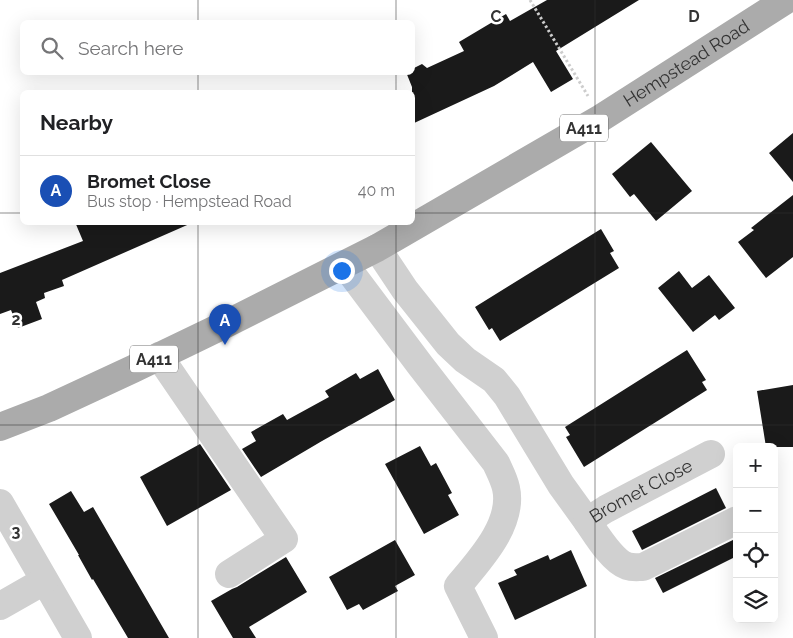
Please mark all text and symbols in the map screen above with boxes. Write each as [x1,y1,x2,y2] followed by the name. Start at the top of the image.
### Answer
[491,7,502,26] text: C
[688,7,700,26] text: D
[619,15,753,111] street label: Hempstead Road
[20,20,415,75] search box
[38,34,66,62] icon: search
[78,37,184,59] text: Search here
[40,110,113,135] text: Nearby
[560,115,608,142] road number: A411
[87,170,211,192] text: Bromet Close
[51,181,61,200] text: A
[358,181,395,200] text: 40 m
[87,192,292,211] text: Bus stop · Hempstead Road
[329,258,355,284] your location
[209,304,241,345] pin: A
[11,310,21,329] text: 2
[130,346,178,372] road number: A411
[733,443,778,623] map controls
[733,443,778,488] button: +
[585,454,696,527] street label: Bromet Close
[733,488,778,533] button: −
[12,522,21,541] text: 3
[733,533,778,578] button: locate
[733,578,778,623] button: layers

